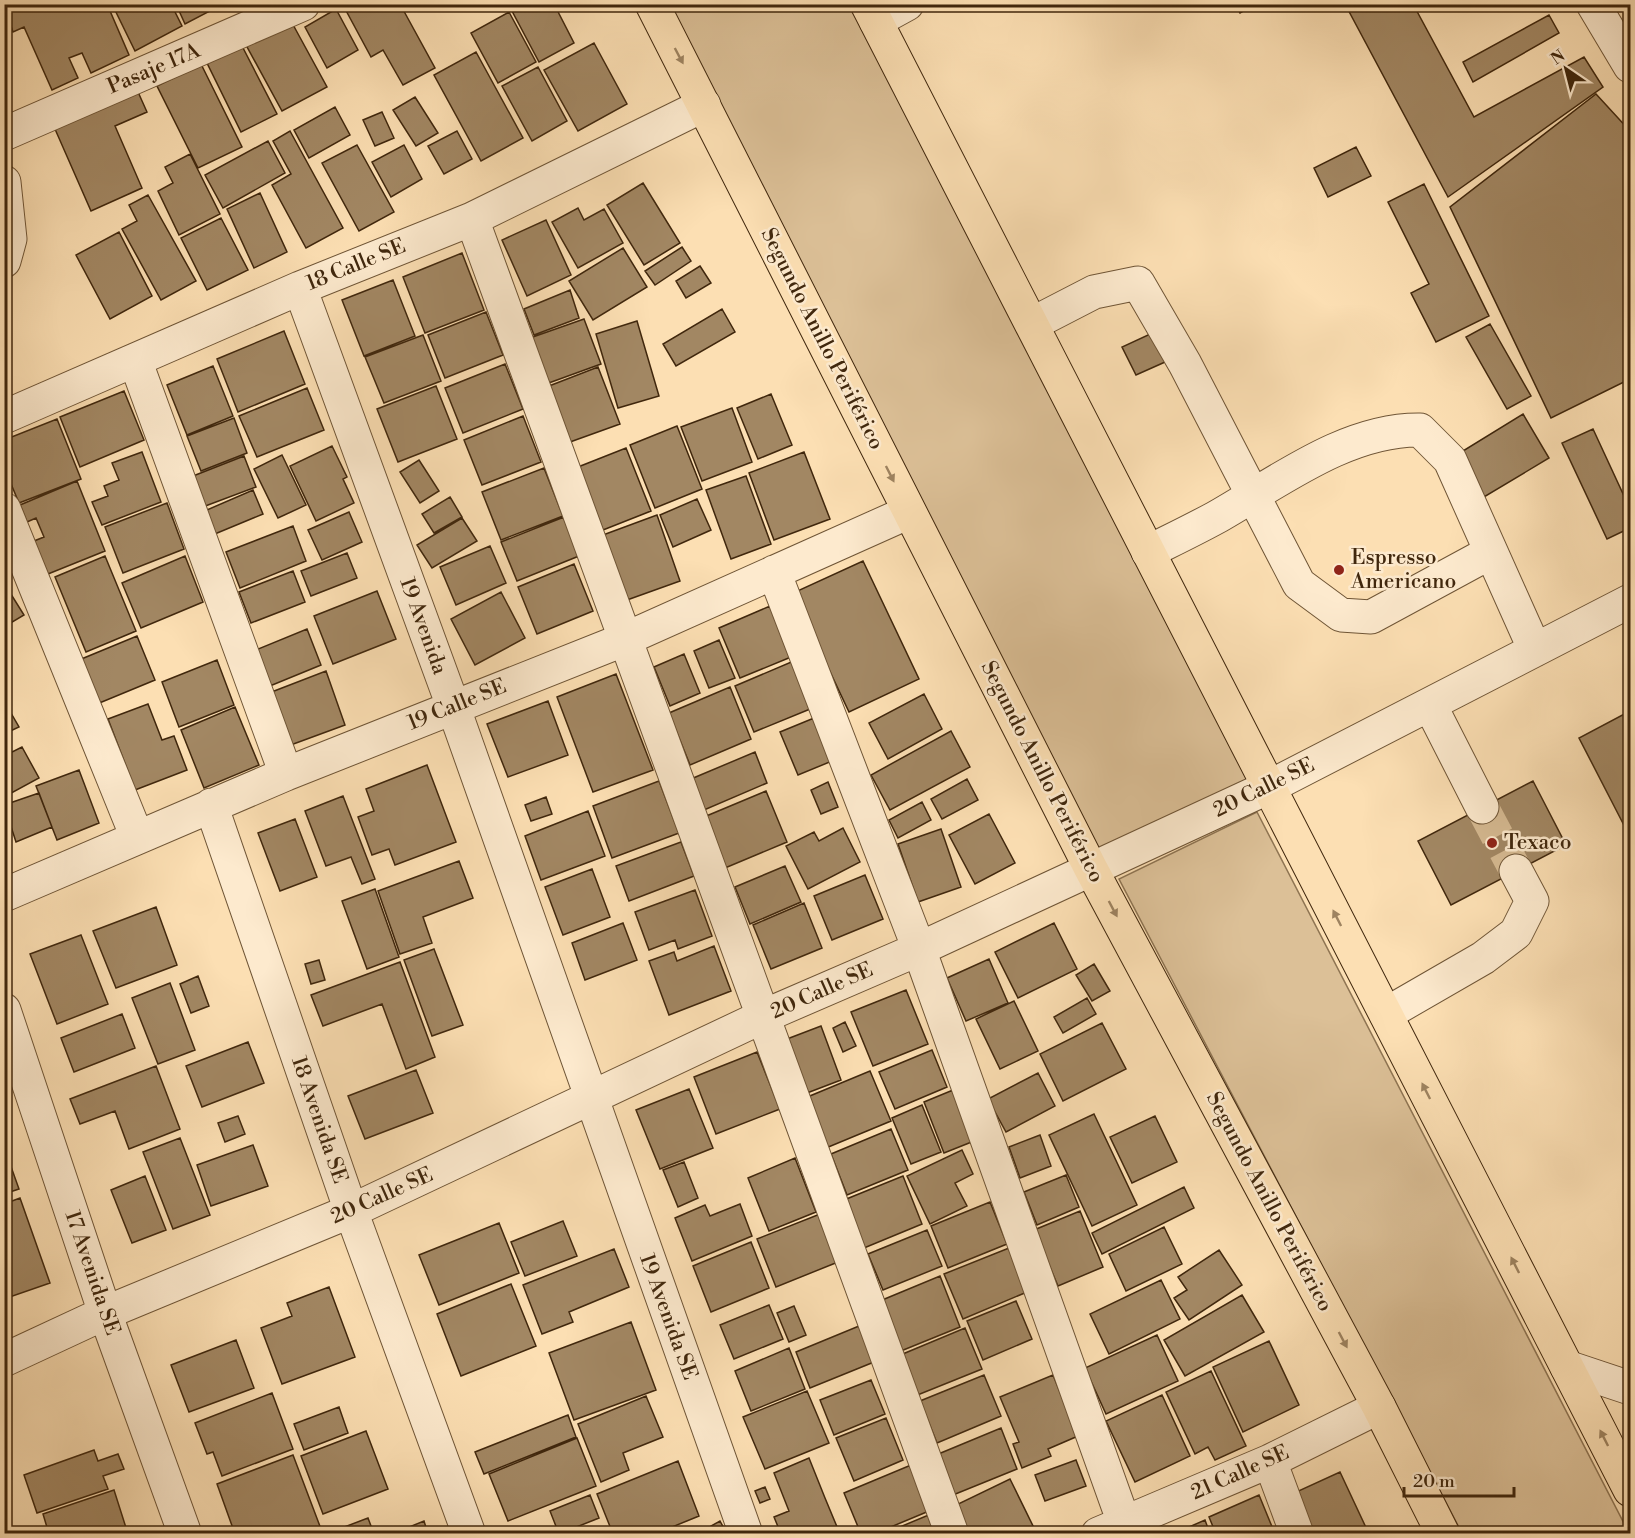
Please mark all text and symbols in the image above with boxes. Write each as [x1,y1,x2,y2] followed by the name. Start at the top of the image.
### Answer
[104,38,205,100] street label: Pasaje 17A
[1536,39,1596,99] north arrow
[1547,46,1569,69] text: N
[674,48,684,65] one-way arrow
[755,224,889,454] street label: Segundo Anillo Periférico
[303,233,409,297] street label: 18 Calle SE
[885,466,894,483] one-way arrow
[1350,545,1456,595] place label: Espresso Americano
[1332,563,1346,577] marker: Espresso Americano
[393,574,453,678] street label: 19 Avenida
[975,657,1109,887] street label: Segundo Anillo Periférico
[404,673,510,737] street label: 19 Calle SE
[1209,752,1319,824] street label: 20 Calle SE
[1504,830,1571,856] place label: Texaco
[1485,836,1499,850] marker: Texaco
[1108,901,1117,918] one-way arrow
[1332,909,1341,926] one-way arrow
[767,957,877,1025] street label: 20 Calle SE
[285,1053,353,1187] street label: 18 Avenida SE
[1421,1082,1431,1100] one-way arrow
[1200,1088,1338,1316] street label: Segundo Anillo Periférico
[327,1162,437,1230] street label: 20 Calle SE
[59,1207,125,1339] street label: 17 Avenida SE
[633,1250,703,1384] street label: 19 Avenida SE
[1510,1256,1519,1273] one-way arrow
[1338,1332,1348,1349] one-way arrow
[1599,1429,1609,1446] one-way arrow
[1187,1440,1293,1506] street label: 21 Calle SE
[1404,1460,1514,1498] scale bar
[1413,1470,1455,1493] text: 20 m

